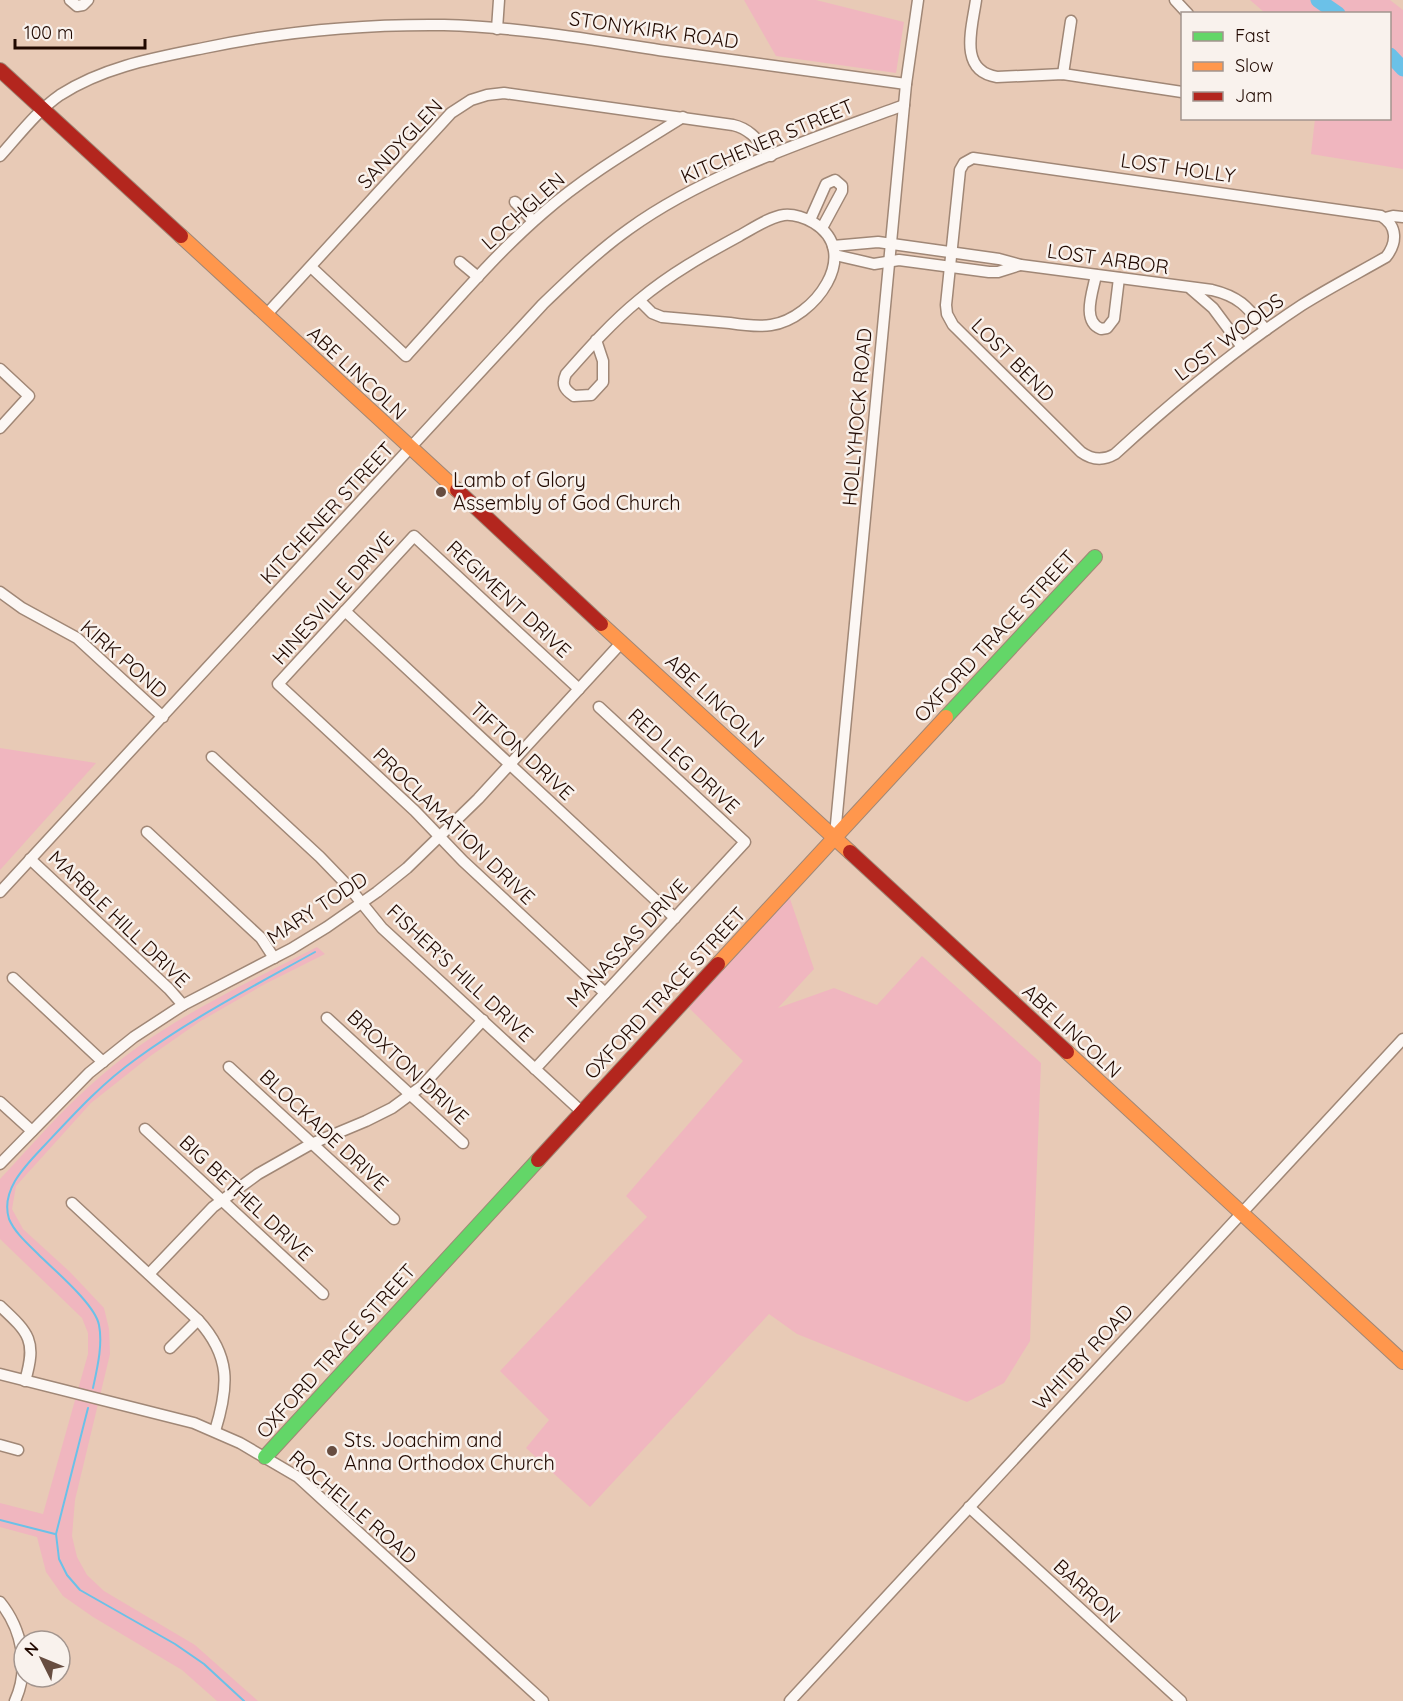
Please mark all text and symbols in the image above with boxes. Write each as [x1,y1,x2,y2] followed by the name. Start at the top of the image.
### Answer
[568,5,740,54] street label: STONYKIRK ROAD
[15,12,146,50] scale bar
[1181,12,1391,120] legend
[24,21,73,44] text: 100 m
[1235,24,1270,47] text: Fast
[1235,54,1273,77] text: Slow
[1235,84,1273,107] text: Jam
[677,93,857,188] street label: KITCHENER STREET
[352,94,448,194] street label: SANDYGLEN
[1119,147,1237,188] street label: LOST HOLLY
[476,167,570,255] street label: LOCHGLEN
[1046,238,1171,279] street label: LOST ARBOR
[1169,287,1288,386] street label: LOST WOODS
[966,313,1060,407] street label: LOST BEND
[303,320,412,425] street label: ABE LINCOLN
[836,327,877,507] street label: HOLLYHOCK ROAD
[254,436,399,589] street label: KITCHENER STREET
[453,467,681,515] place label: Lamb of Glory Assembly of God Church
[434,485,448,499] marker: Lamb of Glory Assembly of God Church
[266,526,399,669] street label: HINESVILLE DRIVE
[442,535,577,663] street label: REGIMENT DRIVE
[908,544,1081,727] street label: OXFORD TRACE STREET
[76,614,173,703] street label: KIRK POND
[661,648,770,753] street label: ABE LINCOLN
[465,696,580,805] street label: TIFTON DRIVE
[623,703,745,819] street label: RED LEG DRIVE
[368,742,541,909] street label: PROCLAMATION DRIVE
[43,845,195,993] street label: MARBLE HILL DRIVE
[262,866,372,949] street label: MARY TODD
[561,873,693,1012] street label: MANASSAS DRIVE
[382,898,539,1047] street label: FISHER'S HILL DRIVE
[578,901,751,1084] street label: OXFORD TRACE STREET
[1018,978,1127,1083] street label: ABE LINCOLN
[342,1004,474,1129] street label: BROXTON DRIVE
[255,1064,394,1196] street label: BLOCKADE DRIVE
[175,1129,318,1266] street label: BIG BETHEL DRIVE
[251,1258,421,1443] street label: OXFORD TRACE STREET
[1027,1298,1138,1415] street label: WHITBY ROAD
[344,1427,555,1475] place label: Sts. Joachim and Anna Orthodox Church
[284,1444,422,1569] street label: ROCHELLE ROAD
[325,1444,339,1458] marker: Sts. Joachim and Anna Orthodox Church
[1049,1553,1126,1628] street label: BARRON
[12,1629,72,1689] north arrow
[20,1638,42,1660] text: N

